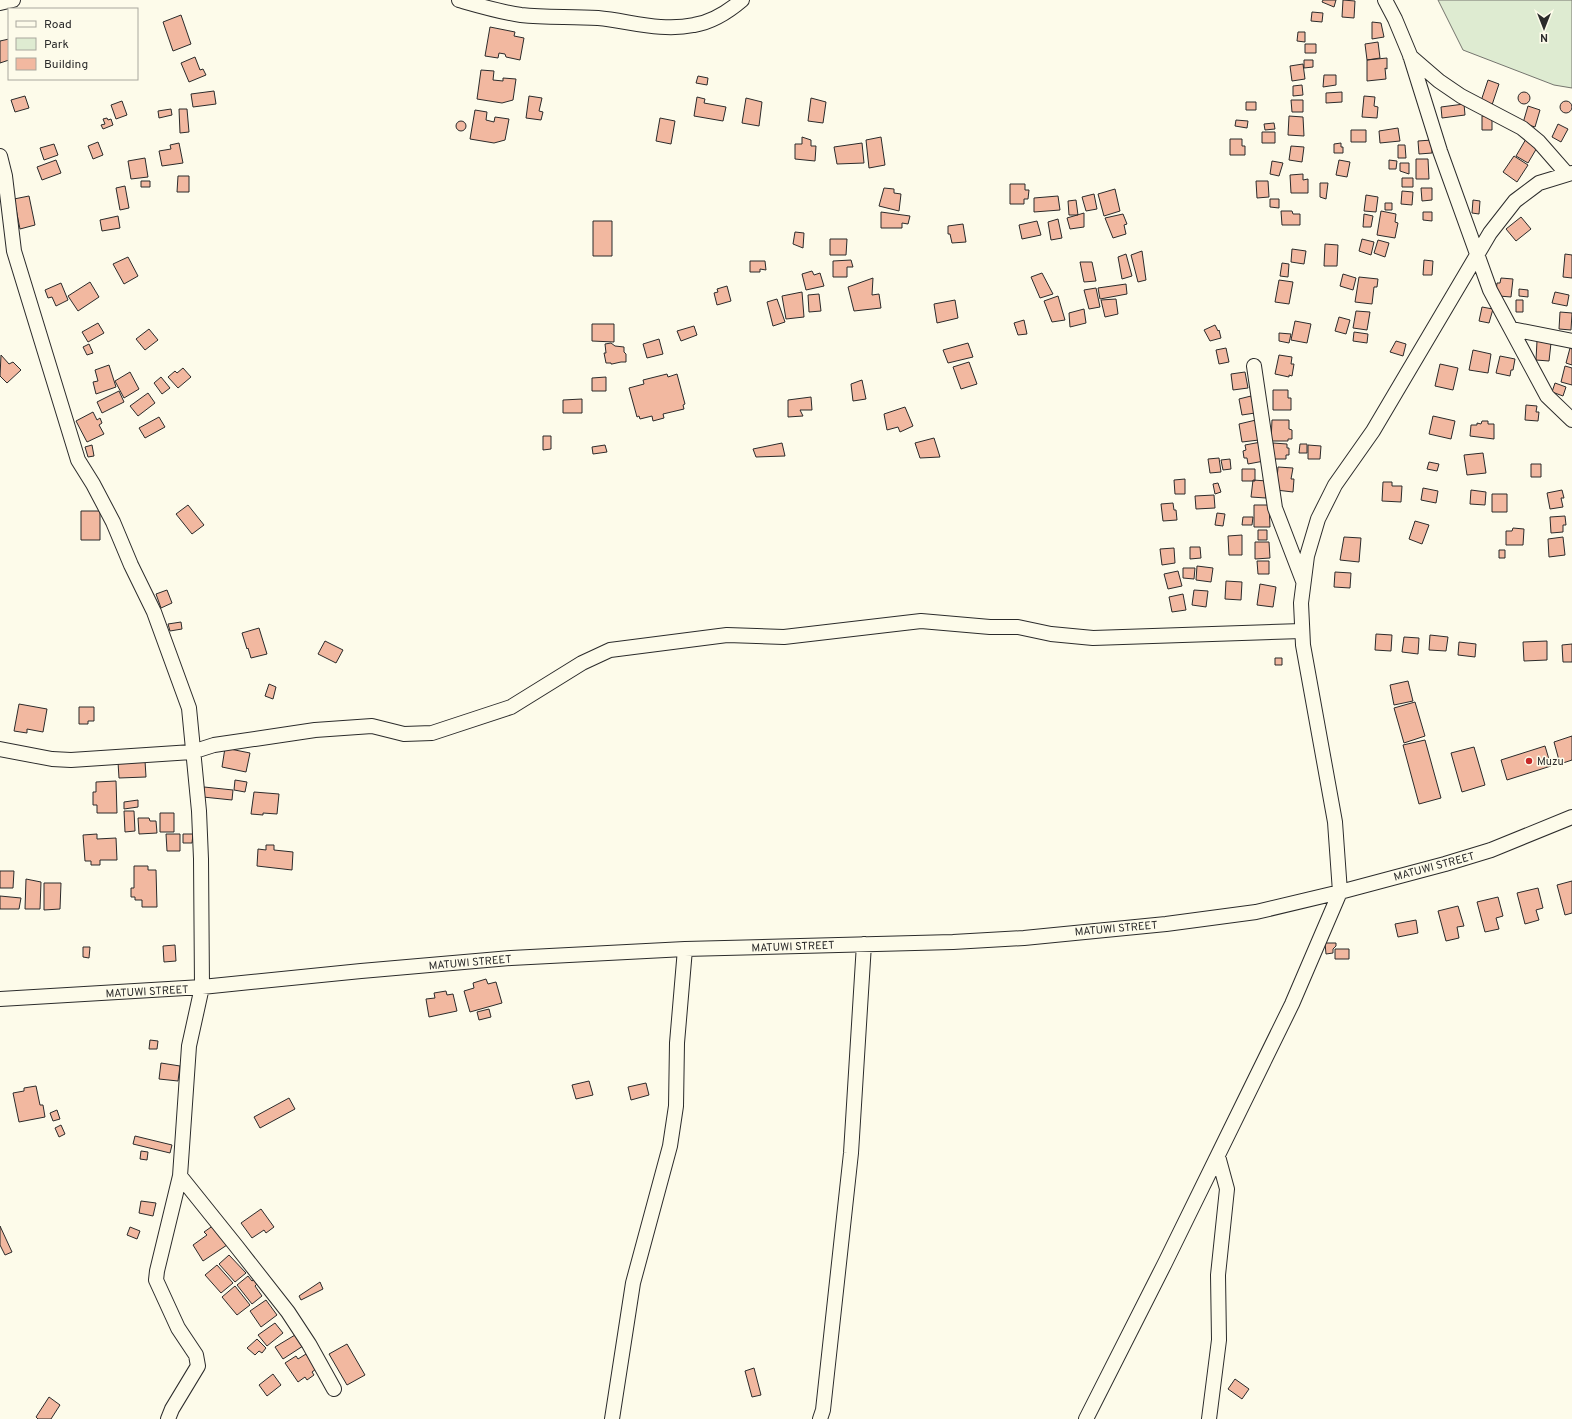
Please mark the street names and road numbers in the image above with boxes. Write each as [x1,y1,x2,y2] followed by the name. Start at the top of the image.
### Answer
[1392,849,1476,884] street label: MATUWI STREET
[1074,918,1158,940] street label: MATUWI STREET
[751,939,835,955] street label: MATUWI STREET
[428,952,512,974] street label: MATUWI STREET
[105,983,189,1001] street label: MATUWI STREET

